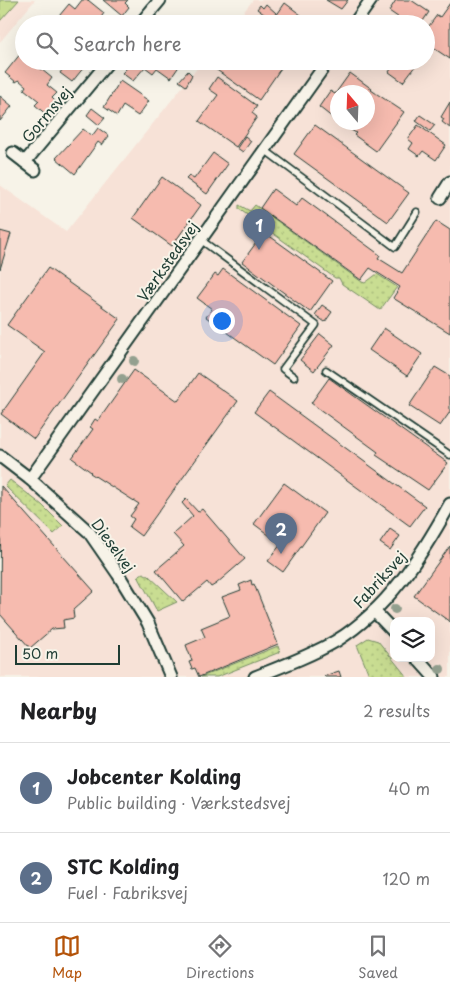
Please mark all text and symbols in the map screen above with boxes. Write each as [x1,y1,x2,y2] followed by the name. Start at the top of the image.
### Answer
[15,15,435,70] search box
[33,29,61,57] icon: search
[73,29,182,57] text: Search here
[16,81,76,147] street label: Gormsvej
[330,85,375,130] north arrow
[243,209,275,250] pin: 1
[131,216,203,306] street label: Værkstedsvej
[209,308,235,334] your location
[86,513,142,577] street label: Dieselvej
[265,513,297,554] pin: 2
[347,545,411,613] street label: Fabriksvej
[390,617,435,662] map controls
[390,617,435,662] button: layers
[15,642,120,665] scale bar
[22,643,58,664] text: 50 m
[20,694,97,726] text: Nearby
[363,698,430,722] text: 2 results
[67,762,241,790] text: Jobcenter Kolding
[32,776,40,800] text: 1
[388,776,430,800] text: 40 m
[67,790,291,814] text: Public building · Værkstedsvej
[67,852,179,880] text: STC Kolding
[30,866,42,890] text: 2
[383,866,430,890] text: 120 m
[67,880,188,904] text: Fuel · Fabriksvej
[52,932,82,983] tab: Map
[186,932,254,983] tab: Directions
[358,932,398,983] tab: Saved

